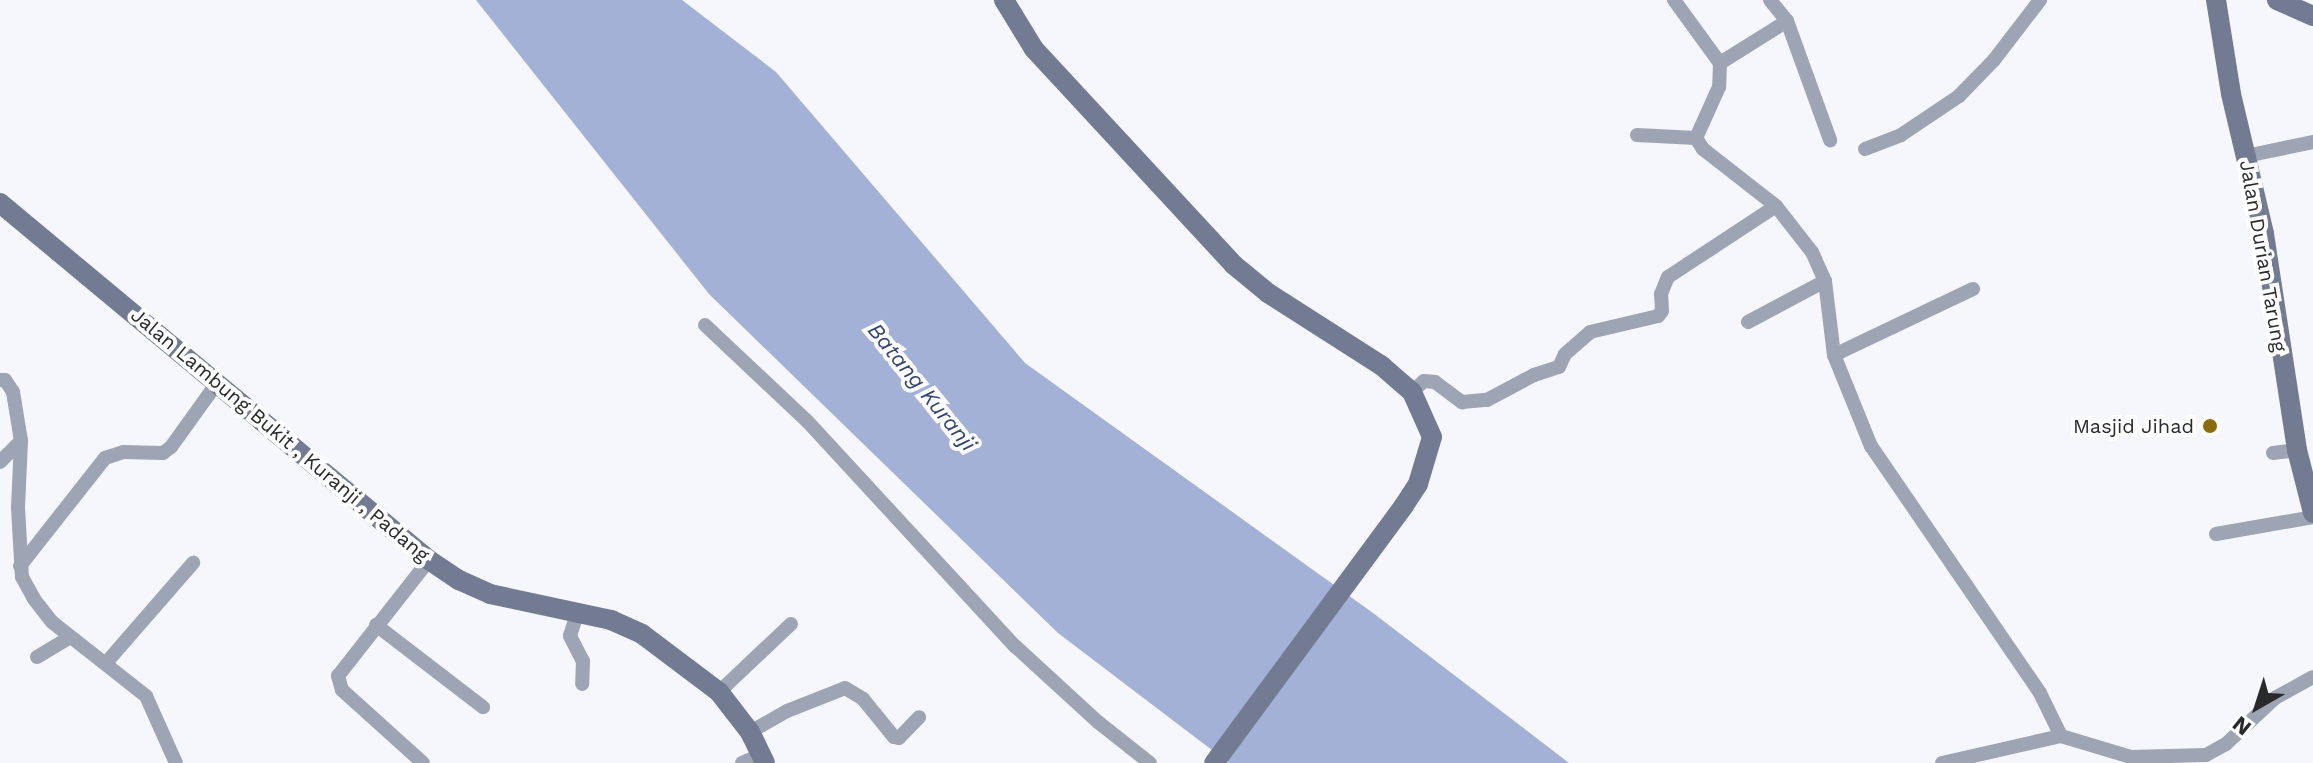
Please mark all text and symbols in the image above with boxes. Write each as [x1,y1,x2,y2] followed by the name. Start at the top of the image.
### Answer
[2234,158,2292,354] street label: Jalan Durian Tarung
[126,303,434,567] street label: Jalan Lambung Bukit , Kuranji , Padang
[862,318,982,456] water label: Batang Kuranji
[2072,414,2194,438] place label: Masjid Jihad
[2201,417,2219,435] marker: Masjid Jihad
[2217,667,2297,747] north arrow
[2227,711,2256,741] text: N

